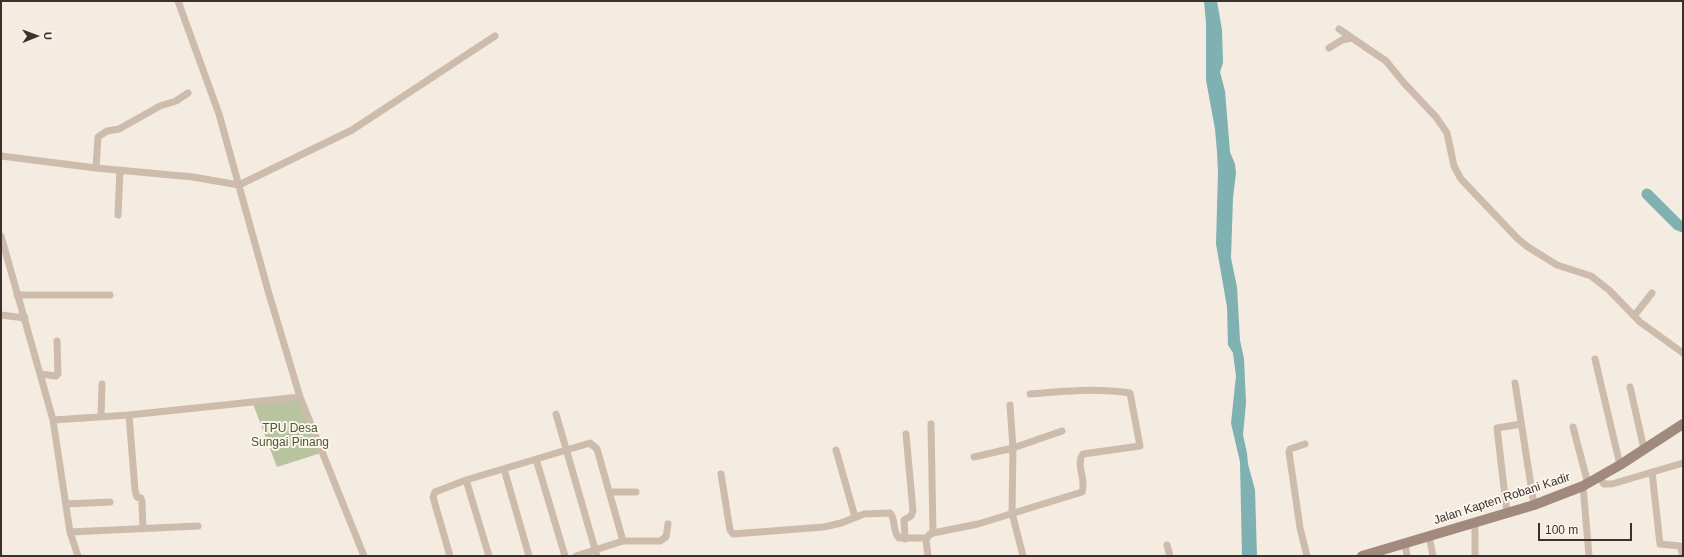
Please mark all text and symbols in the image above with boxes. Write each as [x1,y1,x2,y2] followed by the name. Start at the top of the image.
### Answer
[16,16,56,56] north arrow
[42,32,54,40] text: U
[251,422,329,450] park label: TPU Desa Sungai Pinang
[1432,470,1572,528] street label: Jalan Kapten Robani Kadir
[1540,515,1634,541] scale bar
[1545,523,1578,537] text: 100 m

